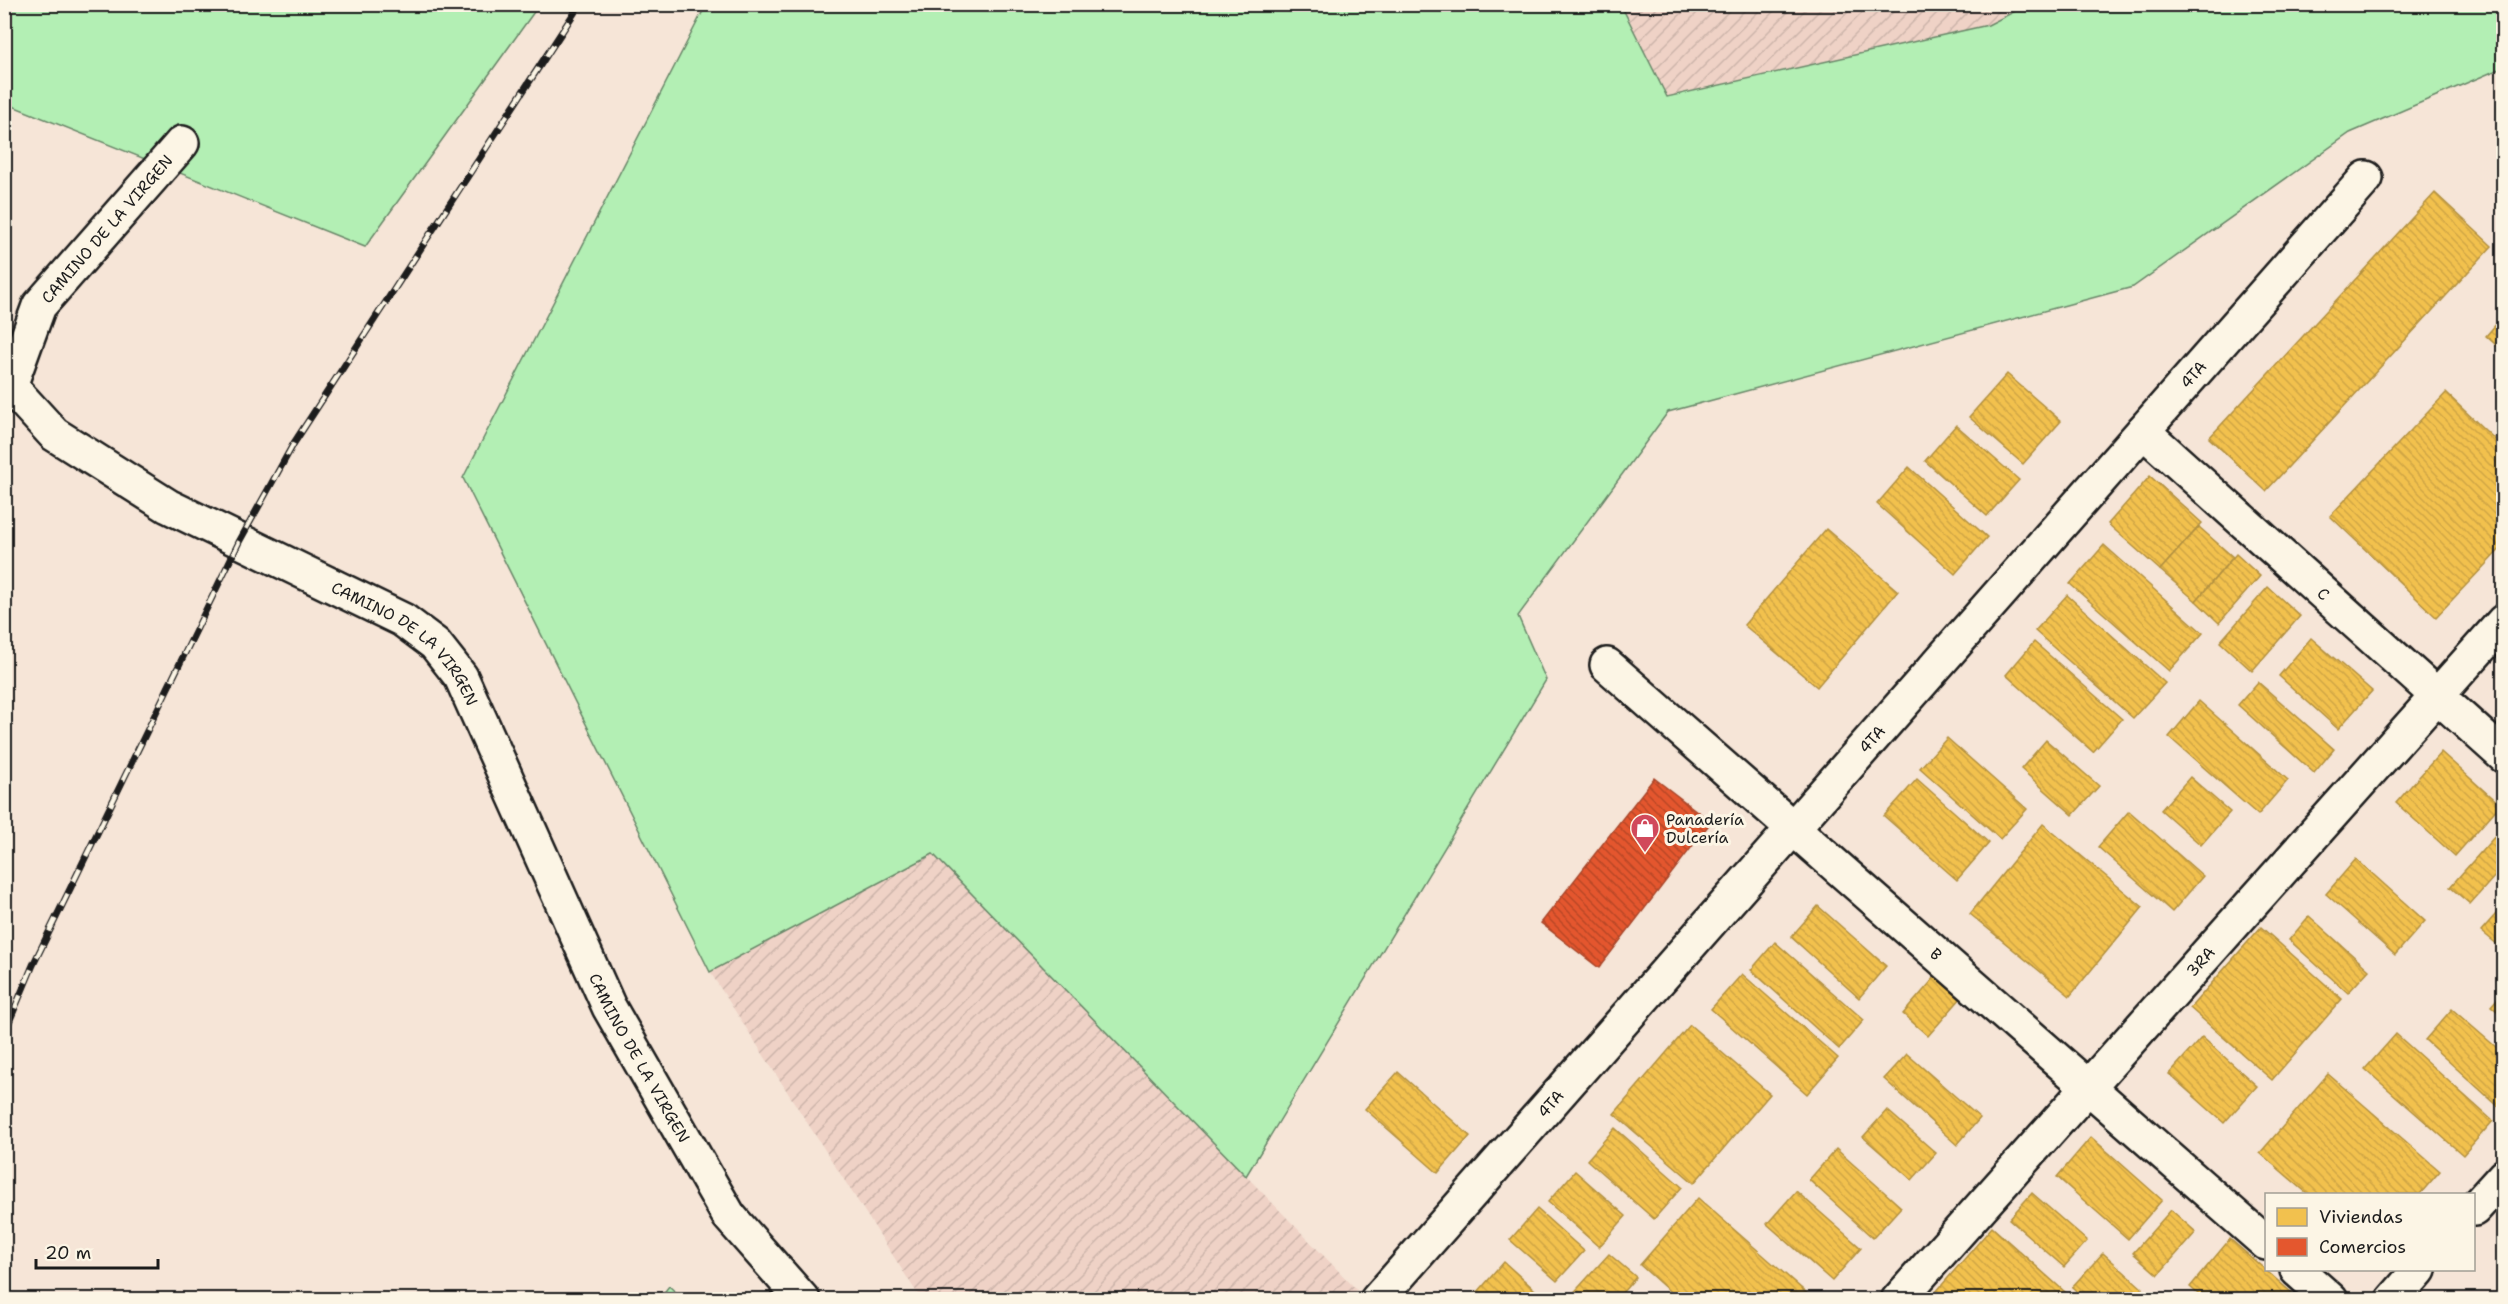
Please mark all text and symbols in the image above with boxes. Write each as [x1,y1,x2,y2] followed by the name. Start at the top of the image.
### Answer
[37,150,177,308] street label: CAMINO DE LA VIRGEN
[2175,356,2211,393] street label: 4TA
[328,576,483,709] street label: CAMINO DE LA VIRGEN
[2313,582,2334,605] street label: C
[1854,721,1889,757] street label: 4TA
[1666,809,1744,848] place label: Panadería Dulcería
[1629,812,1661,854] shop icon: Panadería Dulcería
[2181,942,2219,981] street label: 3RA
[1926,943,1947,965] street label: B
[585,970,695,1146] street label: CAMINO DE LA VIRGEN
[1532,1085,1568,1122] street label: 4TA
[2265,1193,2475,1271] legend
[2319,1205,2403,1229] text: Viviendas
[36,1232,158,1270] scale bar
[2319,1235,2406,1259] text: Comercios
[45,1241,91,1265] text: 20 m

